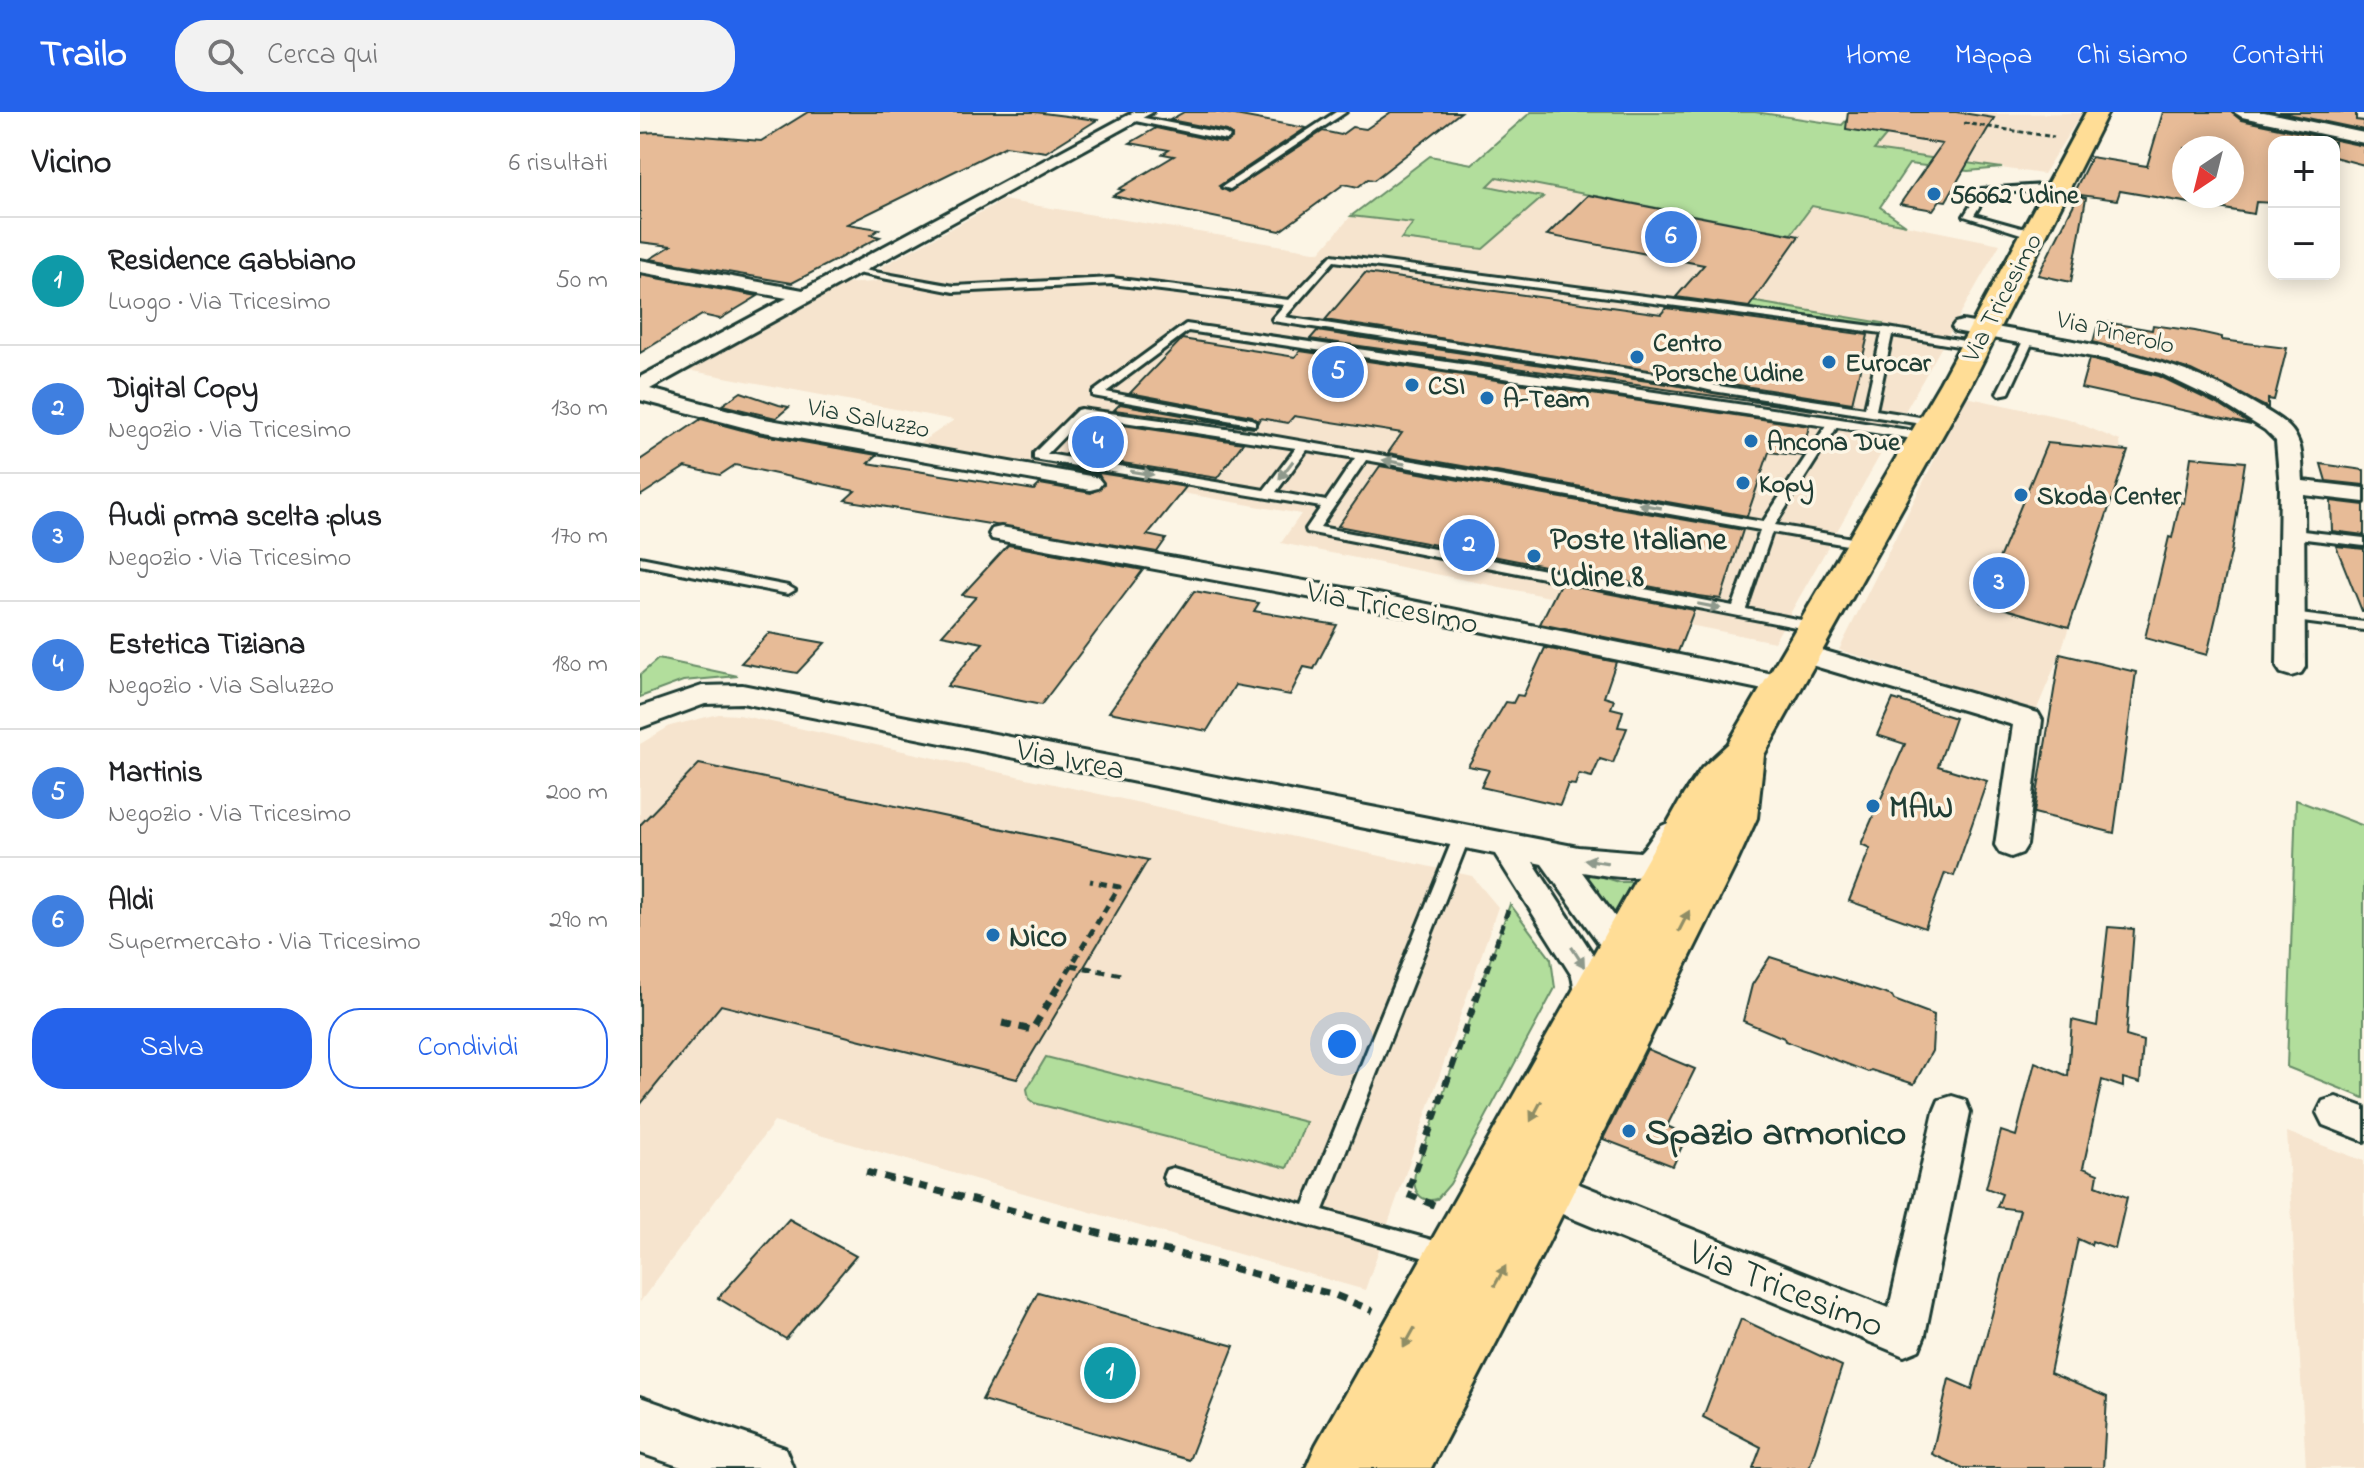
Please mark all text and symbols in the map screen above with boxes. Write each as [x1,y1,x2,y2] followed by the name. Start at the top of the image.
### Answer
[175,20,735,92] search box
[40,28,127,84] text: Trailo
[203,34,247,78] icon: search
[267,34,378,78] text: Cerca qui
[1846,36,1911,77] text: Home
[1955,36,2032,77] text: Mappa
[2076,36,2188,77] text: Chi siamo
[2232,36,2324,77] text: Contatti
[2172,136,2244,208] north arrow
[2268,136,2340,280] map controls
[2268,136,2340,208] button: +
[32,139,111,189] text: Vicino
[509,145,608,183] text: 6 risultati
[1950,178,2080,216] place label: 56062 Udine
[1925,185,1943,203] marker: 56062 Udine
[1645,207,1697,267] pin: 6
[2268,208,2340,280] button: −
[1953,227,2054,371] street label: Via Tricesimo
[108,240,356,284] text: Residence Gabbiano
[54,262,62,300] text: 1
[555,262,608,300] text: 50 m
[108,284,331,322] text: Luogo · Via Tricesimo
[2052,302,2178,366] street label: Via Pinerolo
[1653,326,1805,394] place label: Centro Porsche Udine
[1312,342,1364,402] pin: 5
[1845,346,1932,384] place label: Eurocar
[1628,348,1646,366] marker: Centro Porsche Udine
[1820,353,1838,371] marker: Eurocar
[108,368,258,412] text: Digital Copy
[1428,369,1465,407] place label: CSI
[1403,376,1421,394] marker: CSI
[1503,382,1590,420] place label: A-Team
[803,389,933,450] street label: Via Saluzzo
[1478,389,1496,407] marker: A-Team
[52,390,64,428] text: 2
[551,390,608,428] text: 130 m
[108,412,351,450] text: Negozio · Via Tricesimo
[1072,412,1124,472] pin: 4
[1767,425,1901,463] place label: Ancona Due
[1742,432,1760,450] marker: Ancona Due
[1381,455,1406,467] one-way arrow
[1278,459,1294,481] one-way arrow
[1130,467,1155,480] one-way arrow
[1759,467,1814,505] place label: Kopy
[1734,474,1752,492] marker: Kopy
[2037,479,2182,517] place label: Skoda Center
[2012,486,2030,504] marker: Skoda Center
[108,496,382,540] text: Audi prma scelta :plus
[1637,500,1662,512] one-way arrow
[1443,515,1495,575] pin: 2
[53,518,63,556] text: 3
[551,518,608,556] text: 170 m
[1550,518,1728,602] place label: Poste Italiane Udine 8
[108,540,351,578] text: Negozio · Via Tricesimo
[1525,547,1543,565] marker: Poste Italiane Udine 8
[1973,553,2025,613] pin: 3
[1302,570,1482,649] street label: Via Tricesimo
[1697,601,1722,613] one-way arrow
[108,624,305,668] text: Estetica Tiziana
[53,646,63,684] text: 4
[552,646,608,684] text: 180 m
[108,668,334,706] text: Negozio · Via Saluzzo
[1011,728,1128,795] street label: Via Ivrea
[108,752,203,796] text: Martinis
[51,774,65,812] text: 5
[546,774,608,812] text: 200 m
[1889,786,1953,833] place label: MAW
[108,796,351,834] text: Negozio · Via Tricesimo
[1864,797,1882,815] marker: MAW
[1584,854,1609,866] one-way arrow
[108,880,154,924] text: Aldi
[52,902,64,940] text: 6
[549,902,608,940] text: 290 m
[1677,910,1690,933] one-way arrow
[1009,915,1067,962] place label: Nico
[108,924,421,962] text: Supermercato · Via Tricesimo
[984,926,1002,944] marker: Nico
[1570,946,1584,968] one-way arrow
[32,1008,312,1089] button: Salva
[328,1008,608,1089] button: Condividi
[1322,1024,1362,1064] your location
[1529,1100,1543,1123] one-way arrow
[1645,1107,1906,1163] place label: Spazio armonico
[1620,1122,1638,1140] marker: Spazio armonico
[1678,1226,1892,1355] street label: Via Tricesimo
[1493,1265,1507,1288] one-way arrow
[1403,1327,1417,1349] one-way arrow
[1084,1343,1136,1403] pin: 1

